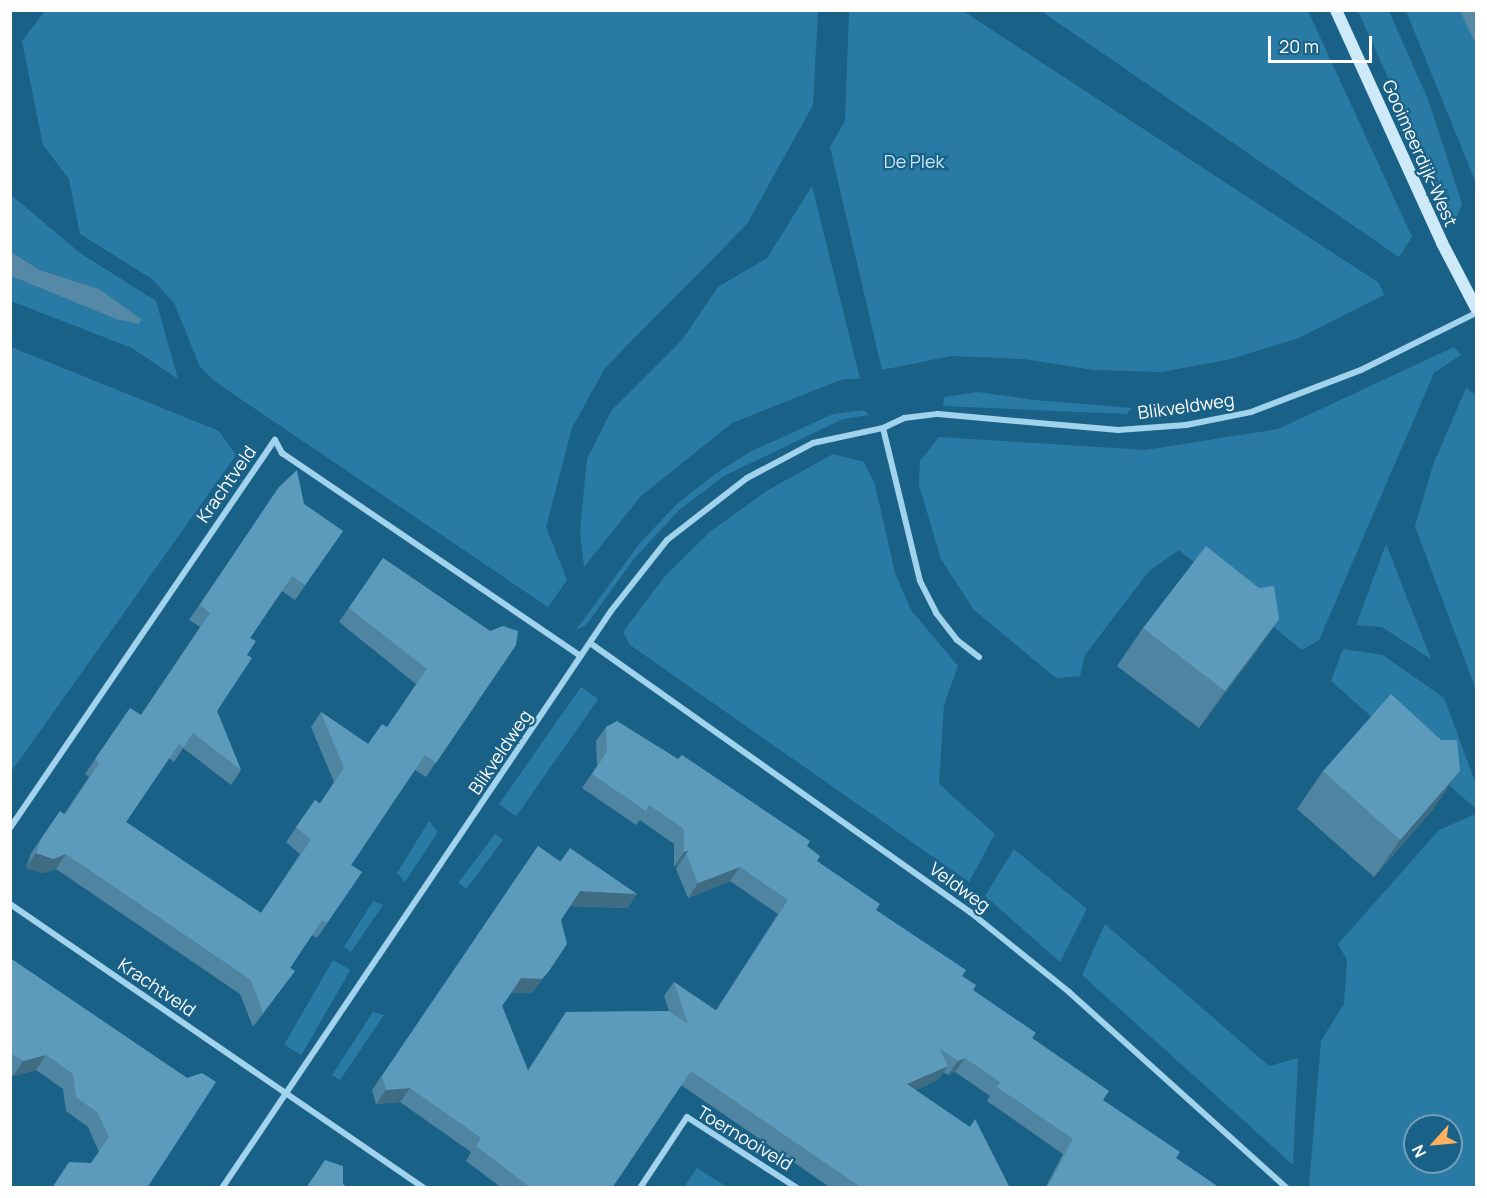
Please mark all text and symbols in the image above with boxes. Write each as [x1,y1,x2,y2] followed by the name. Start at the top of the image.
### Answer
[1271,24,1374,62] scale bar
[1279,34,1319,58] text: 20 m
[1378,76,1462,230] street label: Gooimeerdijk-West
[884,150,944,172] park label: De Plek
[1136,389,1236,423] street label: Blikveldweg
[192,441,260,527] street label: Krachtveld
[464,706,536,798] street label: Blikveldweg
[925,858,995,916] street label: Veldweg
[114,953,200,1021] street label: Krachtveld
[693,1101,797,1175] street label: Toernooiveld
[1403,1114,1463,1174] north arrow
[1406,1141,1431,1161] text: N

